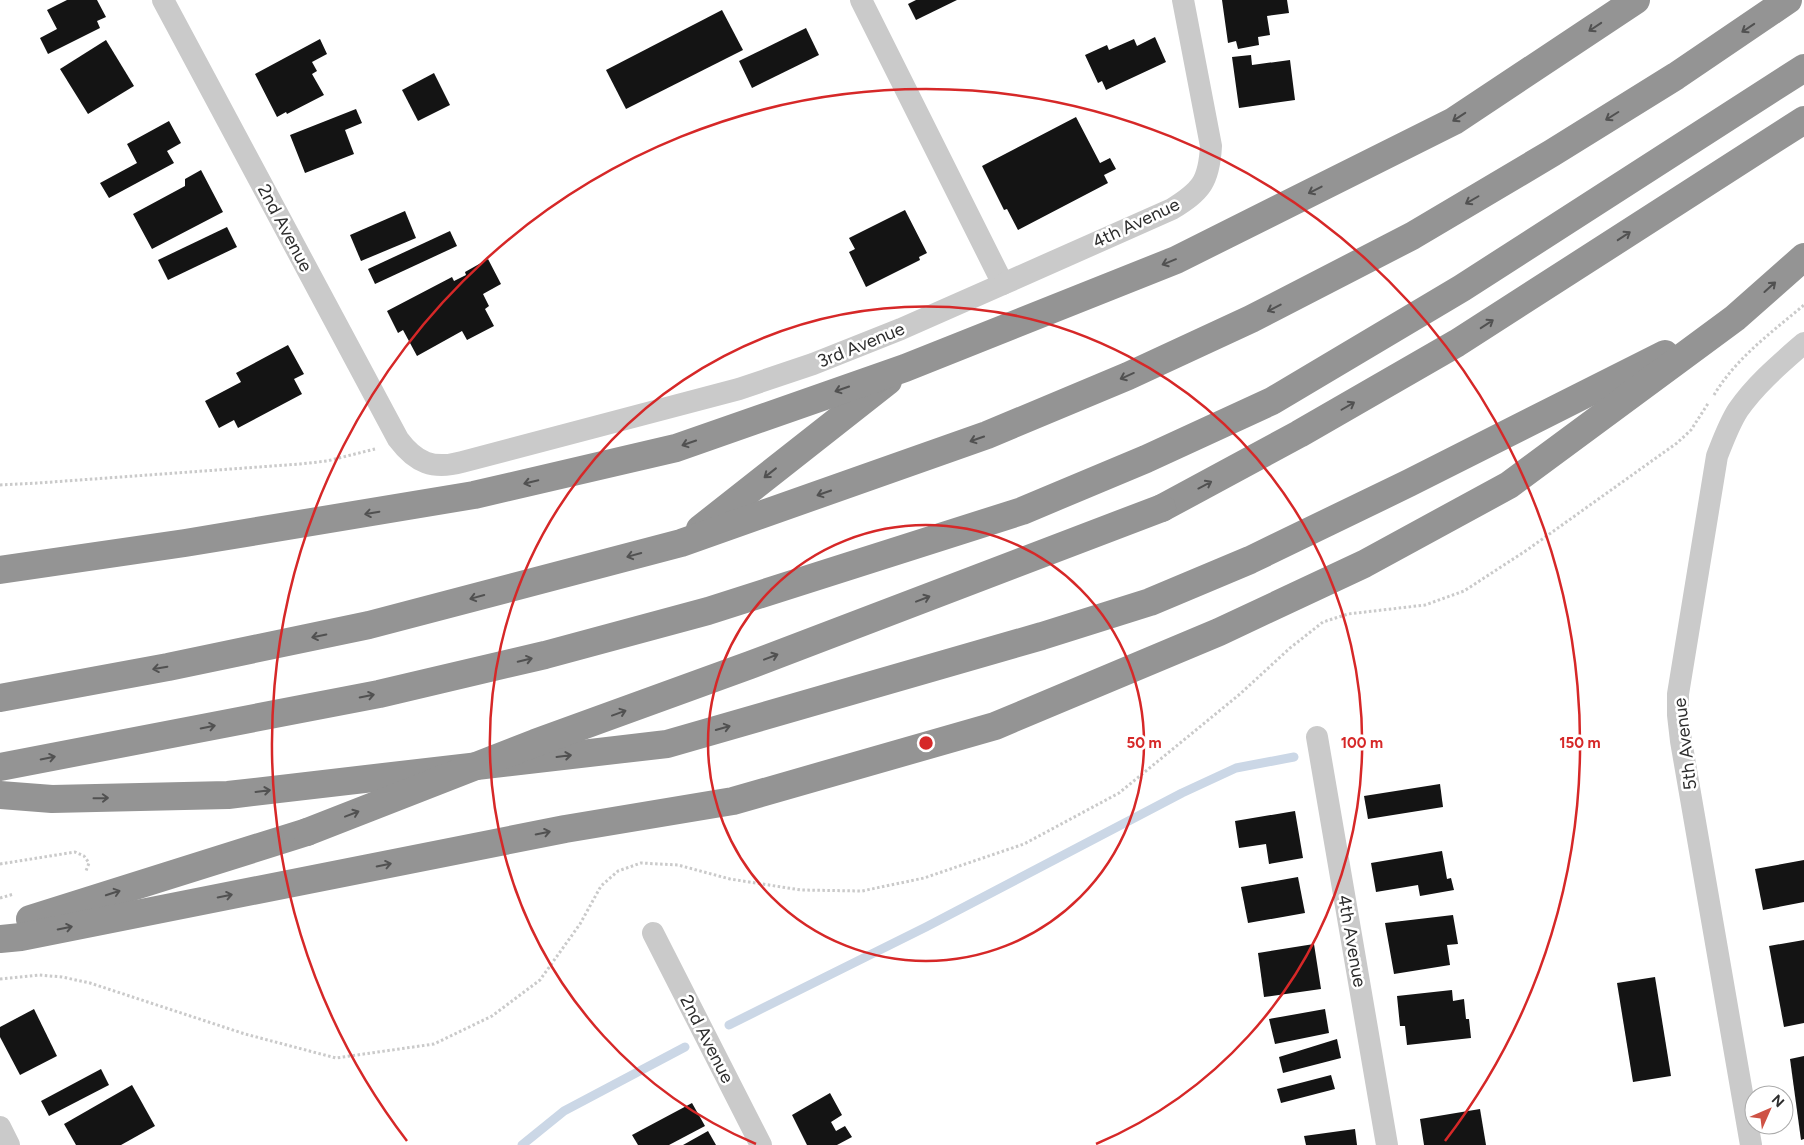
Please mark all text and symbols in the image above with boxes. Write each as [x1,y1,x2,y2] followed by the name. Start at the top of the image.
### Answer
[1588,22,1602,32] one-way arrow
[1741,23,1755,33] one-way arrow
[1605,111,1619,121] one-way arrow
[1453,112,1467,122] one-way arrow
[253,180,317,276] street label: 2nd Avenue
[1307,185,1322,195] one-way arrow
[1089,193,1183,253] street label: 4th Avenue
[1465,195,1480,205] one-way arrow
[1617,230,1631,241] one-way arrow
[1162,258,1177,267] one-way arrow
[1763,281,1776,293] one-way arrow
[1267,303,1282,313] one-way arrow
[814,318,908,372] street label: 3rd Avenue
[1480,318,1494,328] one-way arrow
[1120,371,1135,381] one-way arrow
[835,385,851,395] one-way arrow
[1340,401,1354,411] one-way arrow
[969,434,985,444] one-way arrow
[682,439,697,448] one-way arrow
[764,468,777,479] one-way arrow
[524,478,540,487] one-way arrow
[1198,480,1213,490] one-way arrow
[817,489,832,498] one-way arrow
[364,508,380,518] one-way arrow
[627,551,643,561] one-way arrow
[470,593,486,602] one-way arrow
[915,594,930,603] one-way arrow
[312,631,328,641] one-way arrow
[763,652,778,661] one-way arrow
[517,655,533,664] one-way arrow
[153,664,169,674] one-way arrow
[359,690,375,700] one-way arrow
[1668,697,1702,791] street label: 5th Avenue
[610,708,626,717] one-way arrow
[199,722,215,731] one-way arrow
[715,723,731,732] one-way arrow
[917,734,935,752] centre of rings
[1126,734,1162,752] text: 50 m
[1341,734,1383,752] text: 100 m
[1559,734,1601,752] text: 150 m
[556,751,572,761] one-way arrow
[40,752,56,762] one-way arrow
[255,786,271,796] one-way arrow
[93,793,109,802] one-way arrow
[344,809,360,818] one-way arrow
[535,828,551,837] one-way arrow
[376,859,392,869] one-way arrow
[105,888,121,898] one-way arrow
[216,891,232,901] one-way arrow
[1333,893,1371,989] street label: 4th Avenue
[57,923,73,932] one-way arrow
[675,991,739,1087] street label: 2nd Avenue
[1744,1085,1794,1135] north arrow
[1768,1091,1788,1111] text: N

